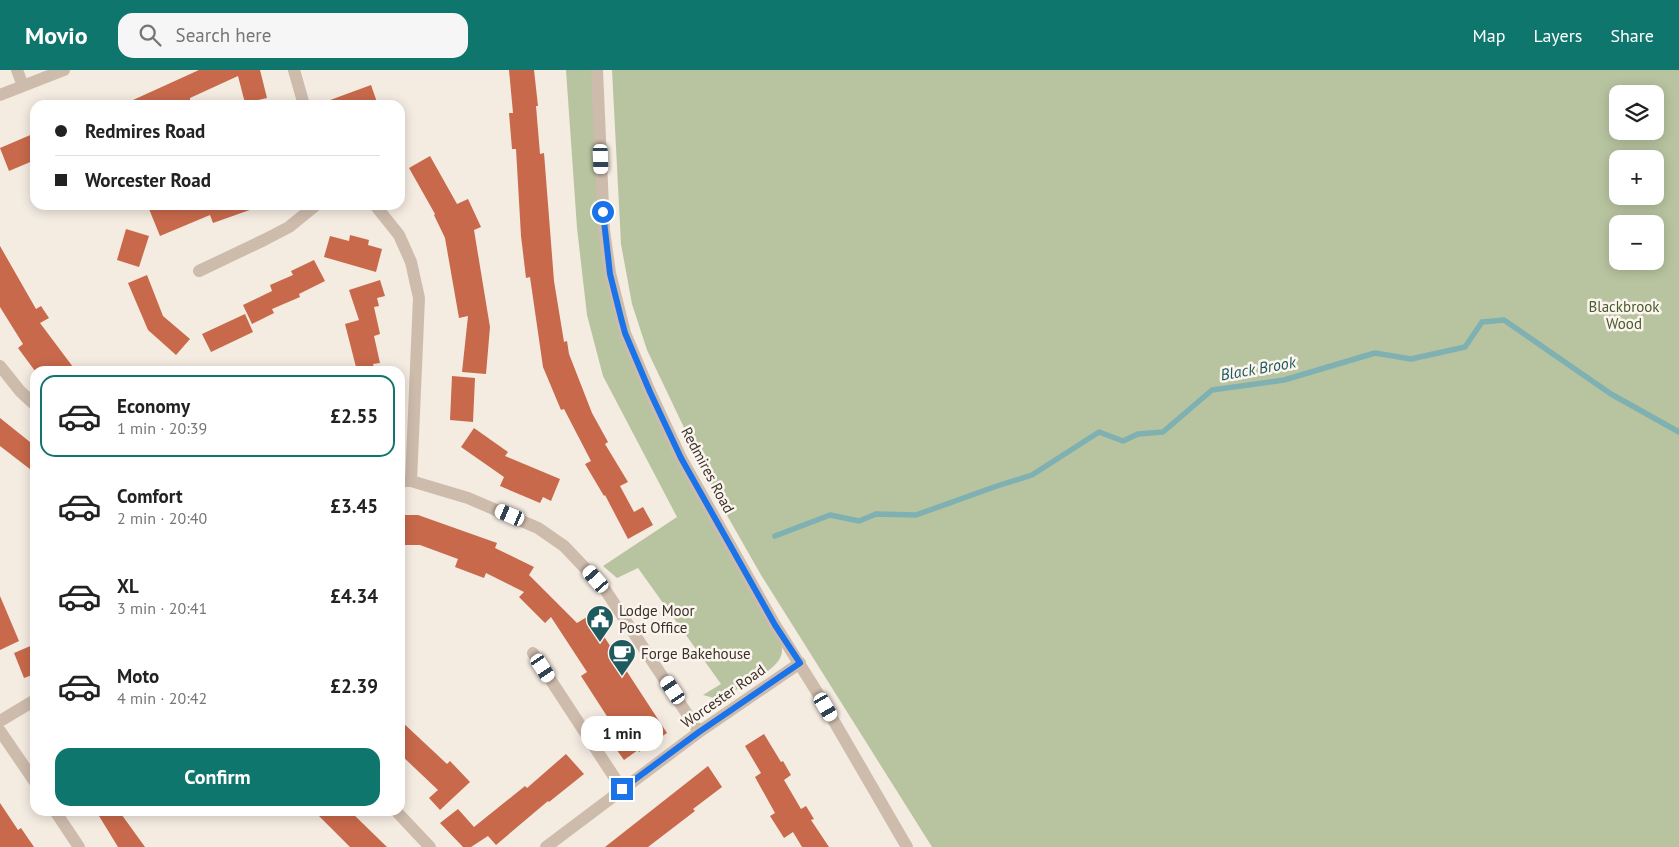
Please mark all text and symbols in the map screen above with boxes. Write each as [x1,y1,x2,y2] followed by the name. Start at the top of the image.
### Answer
[118,13,468,58] search box
[25,20,88,51] text: Movio
[136,21,164,49] icon: search
[176,23,271,47] text: Search here
[1473,24,1505,47] text: Map
[1533,24,1582,47] text: Layers
[1610,24,1654,47] text: Share
[1609,85,1664,270] map controls
[1609,85,1664,140] button: layers
[85,119,205,143] text: Redmires Road
[592,144,609,174] car
[1609,150,1664,205] button: +
[85,168,211,192] text: Worcester Road
[592,201,614,223] route start
[1609,215,1664,270] button: −
[1589,297,1660,333] park label: Blackbrook Wood
[1219,351,1298,384] water label: Black Brook
[57,394,102,439] icon: car
[117,394,190,418] text: Economy
[330,404,378,428] text: £2.55
[117,418,207,438] text: 1 min · 20:39
[677,424,739,516] street label: Redmires Road
[57,484,102,529] icon: car
[117,484,183,508] text: Comfort
[330,494,378,518] text: £3.45
[493,502,526,528] car
[117,508,207,528] text: 2 min · 20:40
[580,563,611,595] car
[57,574,102,619] icon: car
[117,574,139,598] text: XL
[330,584,378,608] text: £4.34
[117,598,207,618] text: 3 min · 20:41
[619,601,695,637] place label: Lodge Moor Post Office
[585,604,615,643] public building icon: Lodge Moor Post Office
[607,638,637,677] cafe icon: Forge Bakehouse
[641,644,751,663] place label: Forge Bakehouse
[528,651,557,685] car
[677,660,769,732] street label: Worcester Road
[57,664,102,709] icon: car
[117,664,159,688] text: Moto
[658,673,687,707] car
[330,674,378,698] text: £2.39
[117,688,207,708] text: 4 min · 20:42
[812,690,839,724] car
[581,716,663,752] callout: 1 min
[602,723,642,743] text: 1 min
[55,748,380,806] button: Confirm
[611,778,633,800] route end

